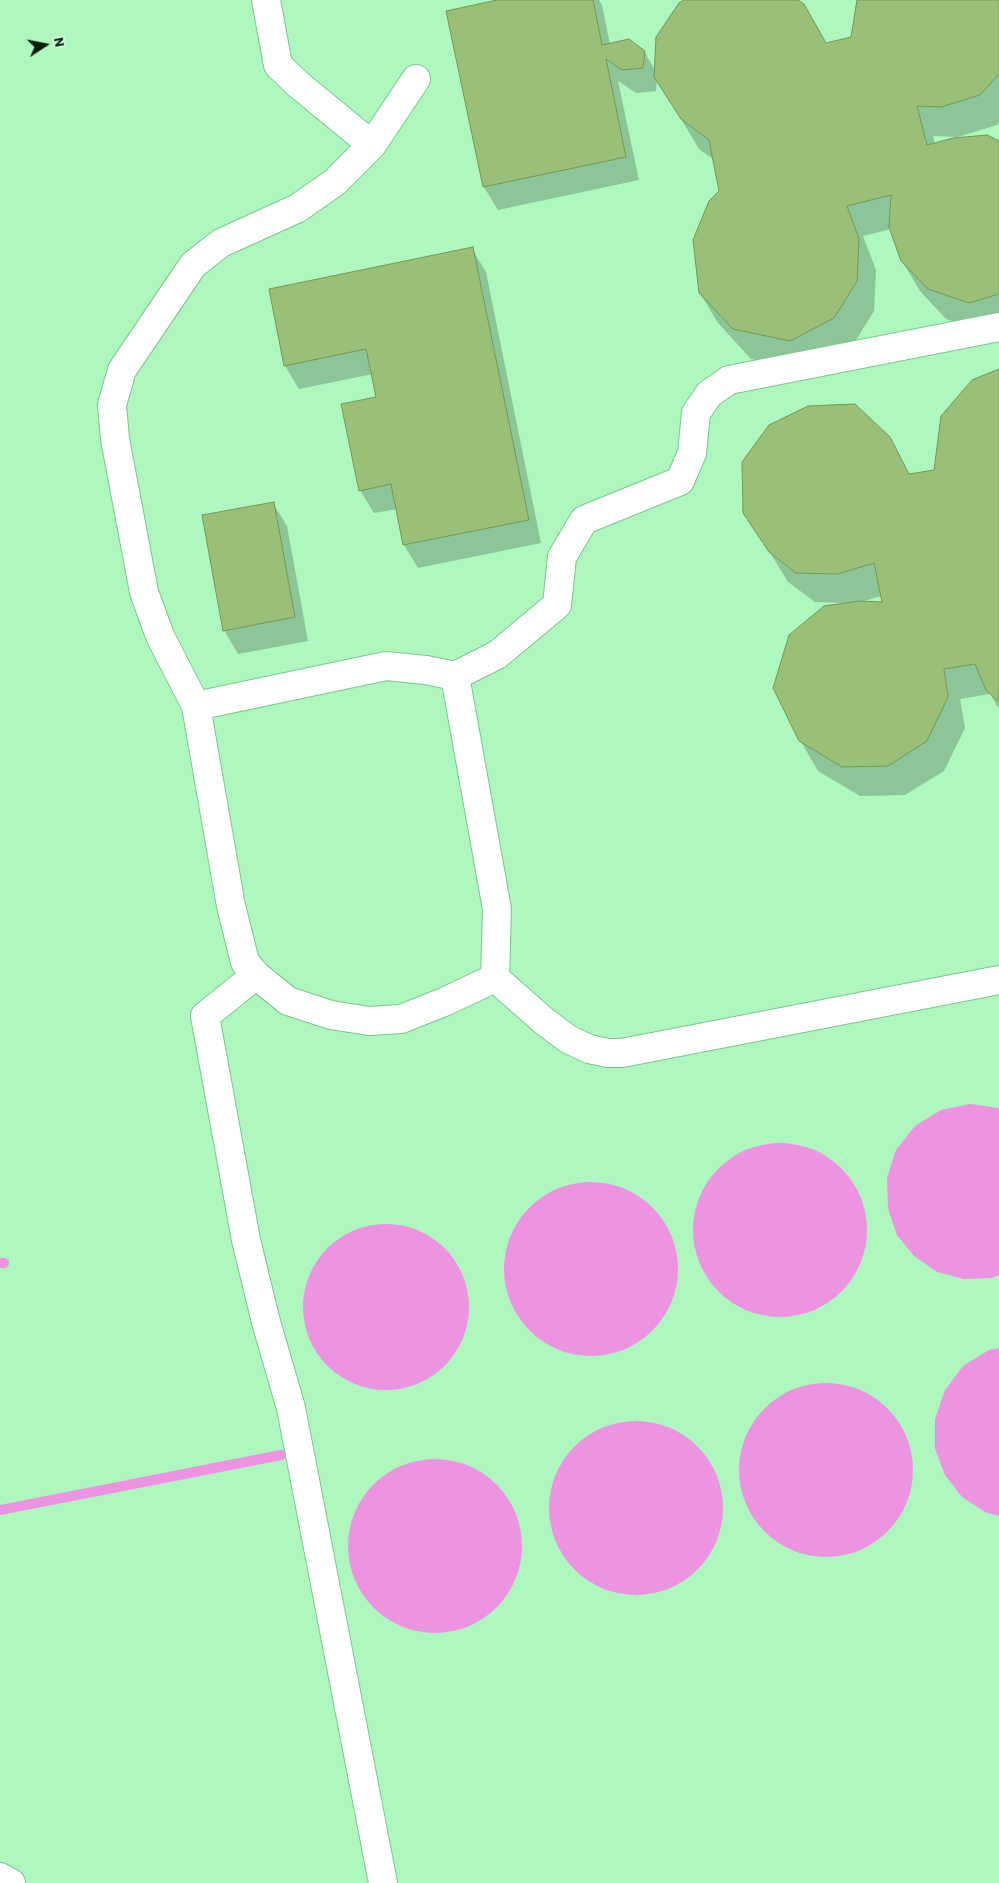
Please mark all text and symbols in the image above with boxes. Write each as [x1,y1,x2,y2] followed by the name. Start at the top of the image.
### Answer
[20,20,70,70] north arrow
[51,36,69,48] text: N

